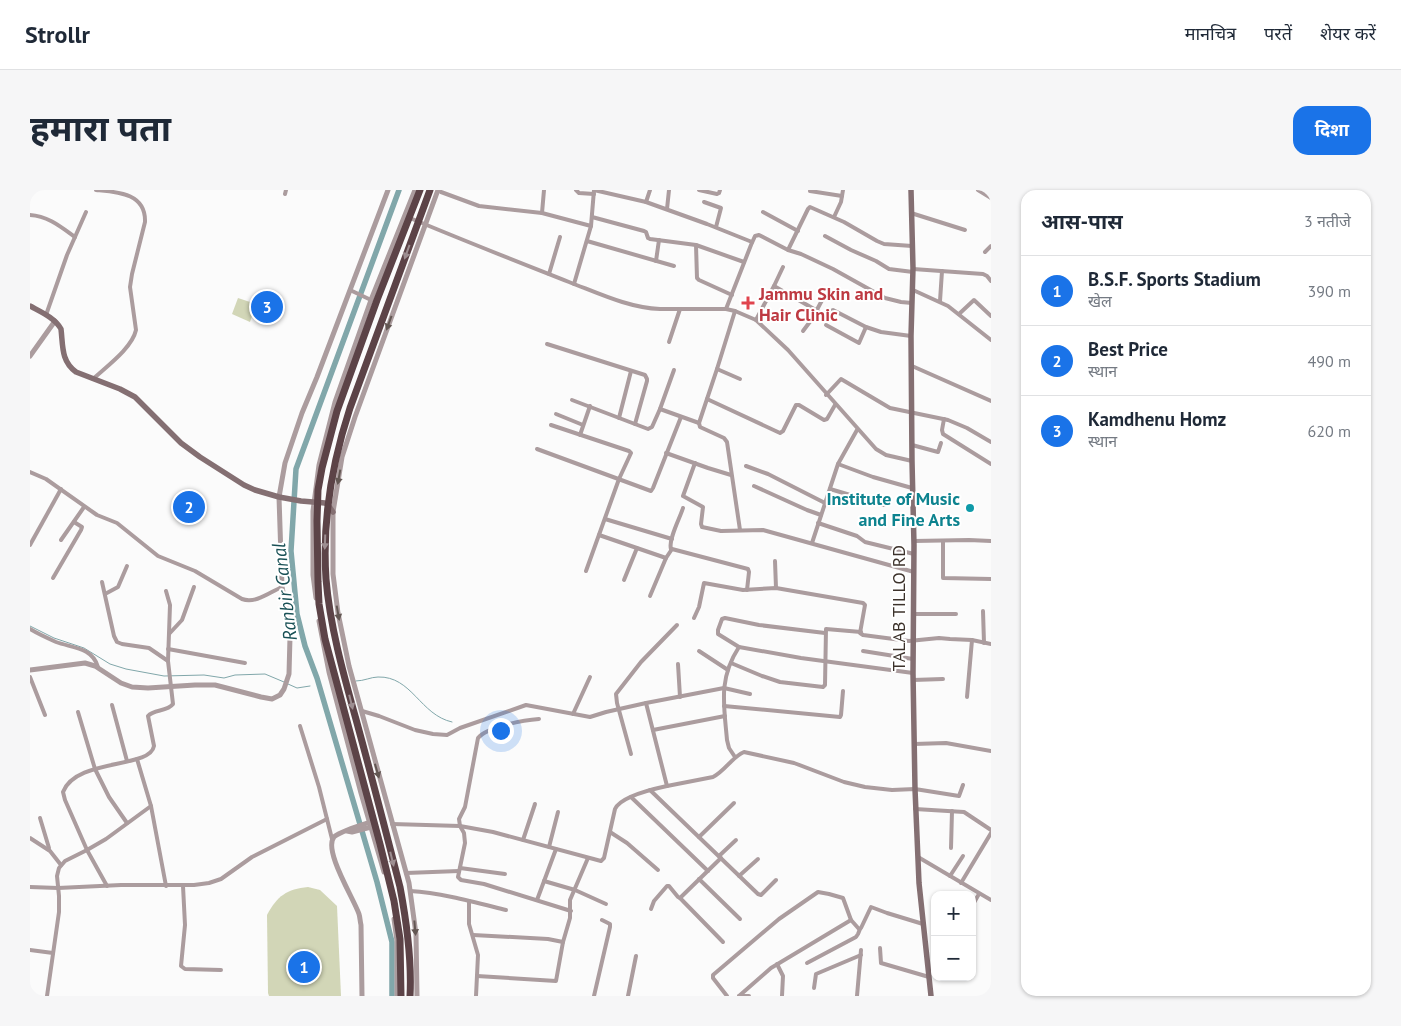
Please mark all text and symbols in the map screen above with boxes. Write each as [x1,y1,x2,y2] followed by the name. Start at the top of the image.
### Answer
[25,19,90,50] text: Strollr
[1185,22,1236,45] text: मानचित्र
[1264,22,1292,45] text: परतें
[1320,22,1376,45] text: शेयर करें
[30,105,171,151] text: हमारा पता
[1293,106,1371,155] button: दिशा
[1041,208,1123,235] text: आस-पास
[1304,211,1351,231] text: 3 नतीजे
[403,245,411,260] one-way arrow
[1088,267,1261,291] text: B.S.F. Sports Stadium
[1052,281,1062,301] text: 1
[1308,281,1351,301] text: 390 m
[758,282,883,326] place label: Jammu Skin and Hair Clinic
[251,288,283,326] pin: 3
[1088,291,1112,311] text: खेल
[741,296,755,310] marker: Jammu Skin and Hair Clinic
[385,316,393,331] one-way arrow
[1088,337,1168,361] text: Best Price
[1052,351,1062,371] text: 2
[1308,351,1351,371] text: 490 m
[1088,361,1117,381] text: स्थान
[1088,407,1226,431] text: Kamdhenu Homz
[1052,421,1062,441] text: 3
[1308,421,1351,441] text: 620 m
[1088,431,1117,451] text: स्थान
[334,470,342,486] one-way arrow
[826,487,960,531] place label: Institute of Music and Fine Arts
[173,488,205,526] pin: 2
[964,502,976,514] marker: Institute of Music and Fine Arts
[321,534,329,550] one-way arrow
[266,542,302,642] water label: Ranbir Canal
[887,545,910,671] street label: TALAB TILLO RD
[335,605,343,621] one-way arrow
[347,694,355,709] one-way arrow
[488,718,514,744] your location
[374,763,382,778] one-way arrow
[389,851,397,866] one-way arrow
[931,891,976,981] map controls
[931,891,976,936] button: +
[412,921,420,937] one-way arrow
[931,936,976,981] button: −
[288,948,320,986] pin: 1

